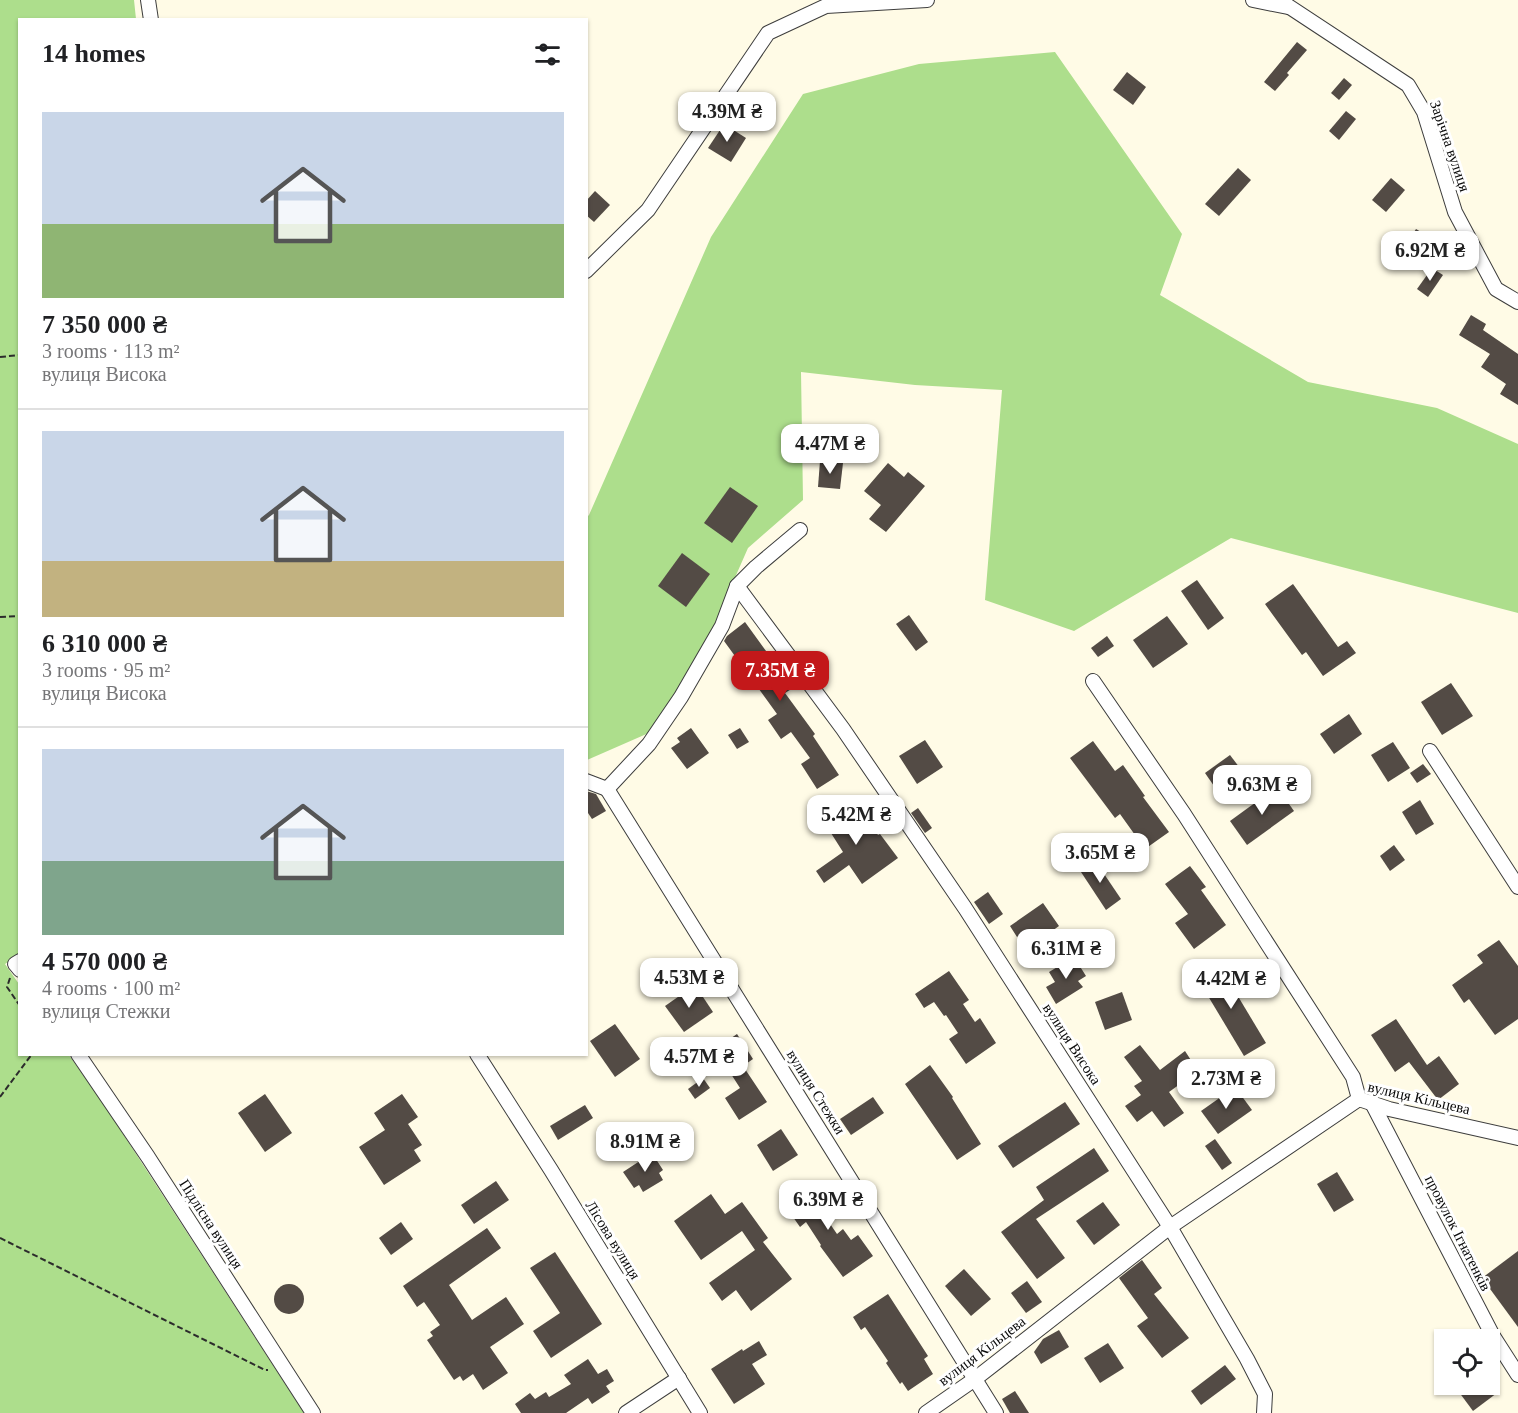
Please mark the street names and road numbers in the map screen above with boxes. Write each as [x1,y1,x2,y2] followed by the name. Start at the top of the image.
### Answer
[1427,98,1473,194] street label: Зарічна вулиця
[1040,1000,1104,1088] street label: вулиця Висока
[784,1047,848,1137] street label: вулиця Стежки
[1366,1078,1472,1118] street label: вулиця Кільцева
[1422,1172,1494,1294] street label: провулок Ігнатенків
[176,1176,246,1272] street label: Підлісна вулиця
[582,1198,644,1282] street label: Лісова вулиця
[936,1313,1029,1389] street label: вулиця Кільцева

